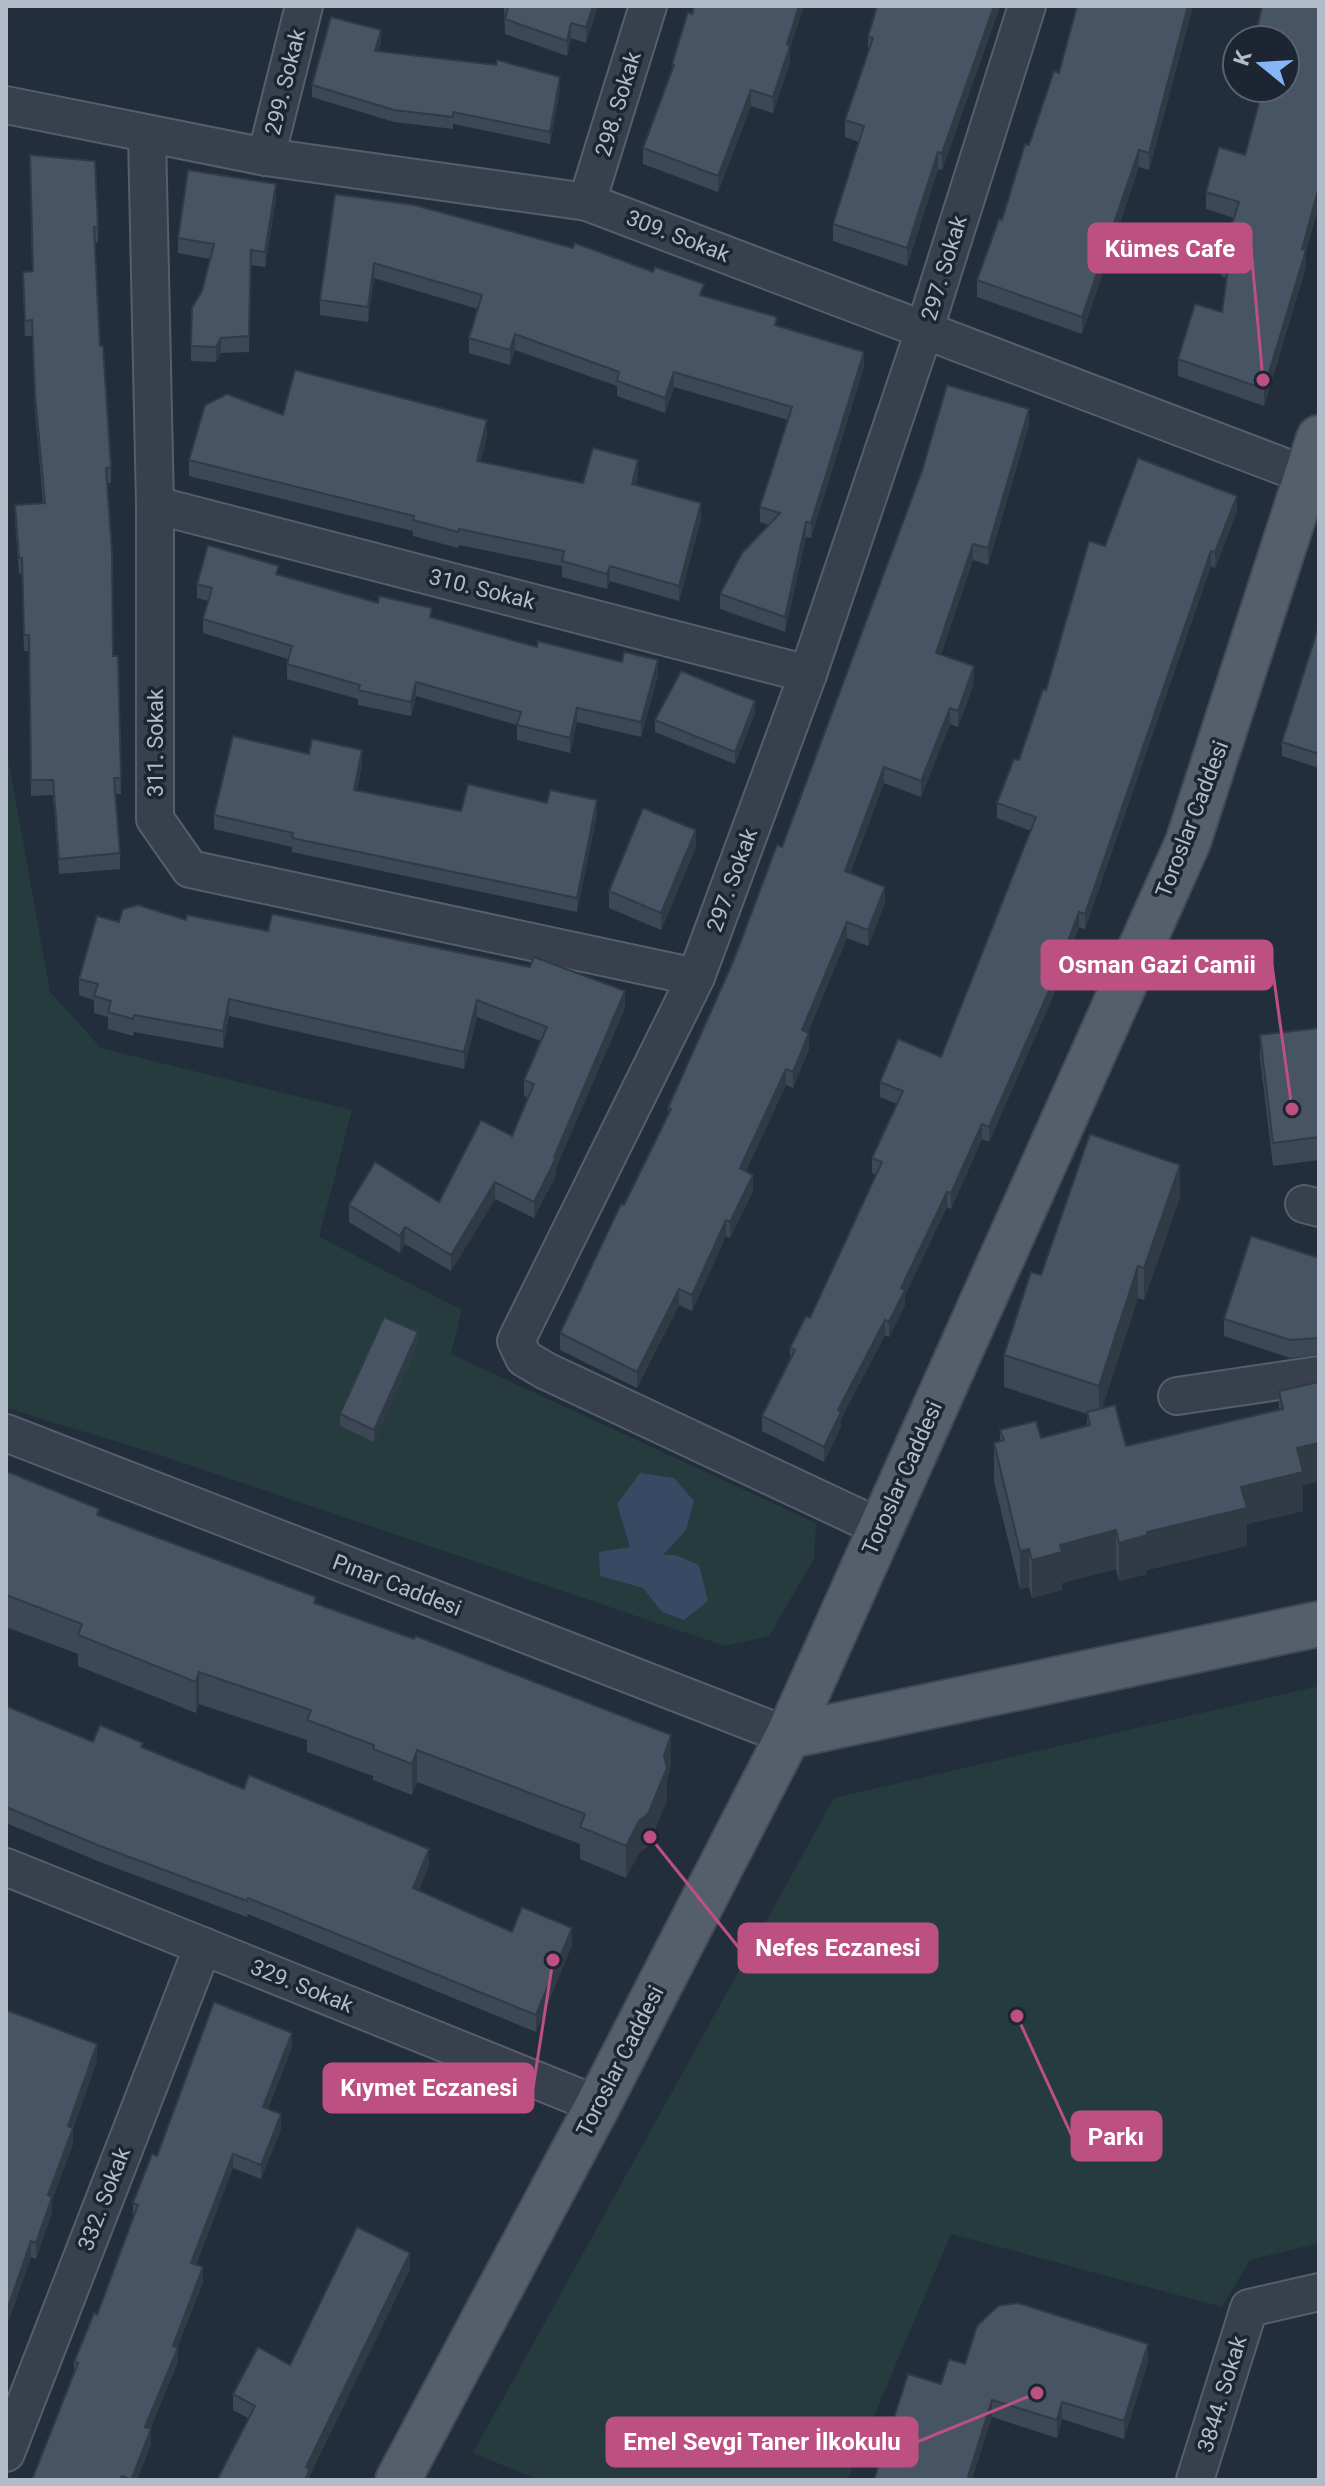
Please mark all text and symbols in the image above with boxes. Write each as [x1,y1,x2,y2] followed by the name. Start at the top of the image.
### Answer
[1221,24,1301,104] north arrow
[260,26,310,138] street label: 299. Sokak
[1228,47,1257,68] text: K
[590,48,646,159] street label: 298. Sokak
[623,205,734,267] street label: 309. Sokak
[916,212,972,323] street label: 297. Sokak
[1089,224,1251,272] callout: Kümes Cafe
[1105,235,1235,263] text: Kümes Cafe
[426,564,538,614] street label: 310. Sokak
[143,688,168,797] street label: 311. Sokak
[1151,737,1233,901] street label: Toroslar Caddesi
[702,824,763,935] street label: 297. Sokak
[1042,941,1272,989] callout: Osman Gazi Camii
[1058,951,1256,979] text: Osman Gazi Camii
[857,1397,947,1559] street label: Toroslar Caddesi
[329,1549,465,1621] street label: Pınar Caddesi
[739,1924,937,1972] callout: Nefes Eczanesi
[755,1934,921,1962] text: Nefes Eczanesi
[247,1954,358,2018] street label: 329. Sokak
[571,1982,669,2140] street label: Toroslar Caddesi
[324,2064,533,2112] callout: Kıymet Eczanesi
[340,2074,518,2102] text: Kıymet Eczanesi
[1072,2112,1161,2160] callout: Parkı
[1088,2123,1144,2151] text: Parkı
[73,2143,135,2254] street label: 332. Sokak
[1192,2332,1252,2455] street label: 3844. Sokak
[607,2418,917,2466] callout: Emel Sevgi Taner İlkokulu
[623,2428,901,2456] text: Emel Sevgi Taner İlkokulu

